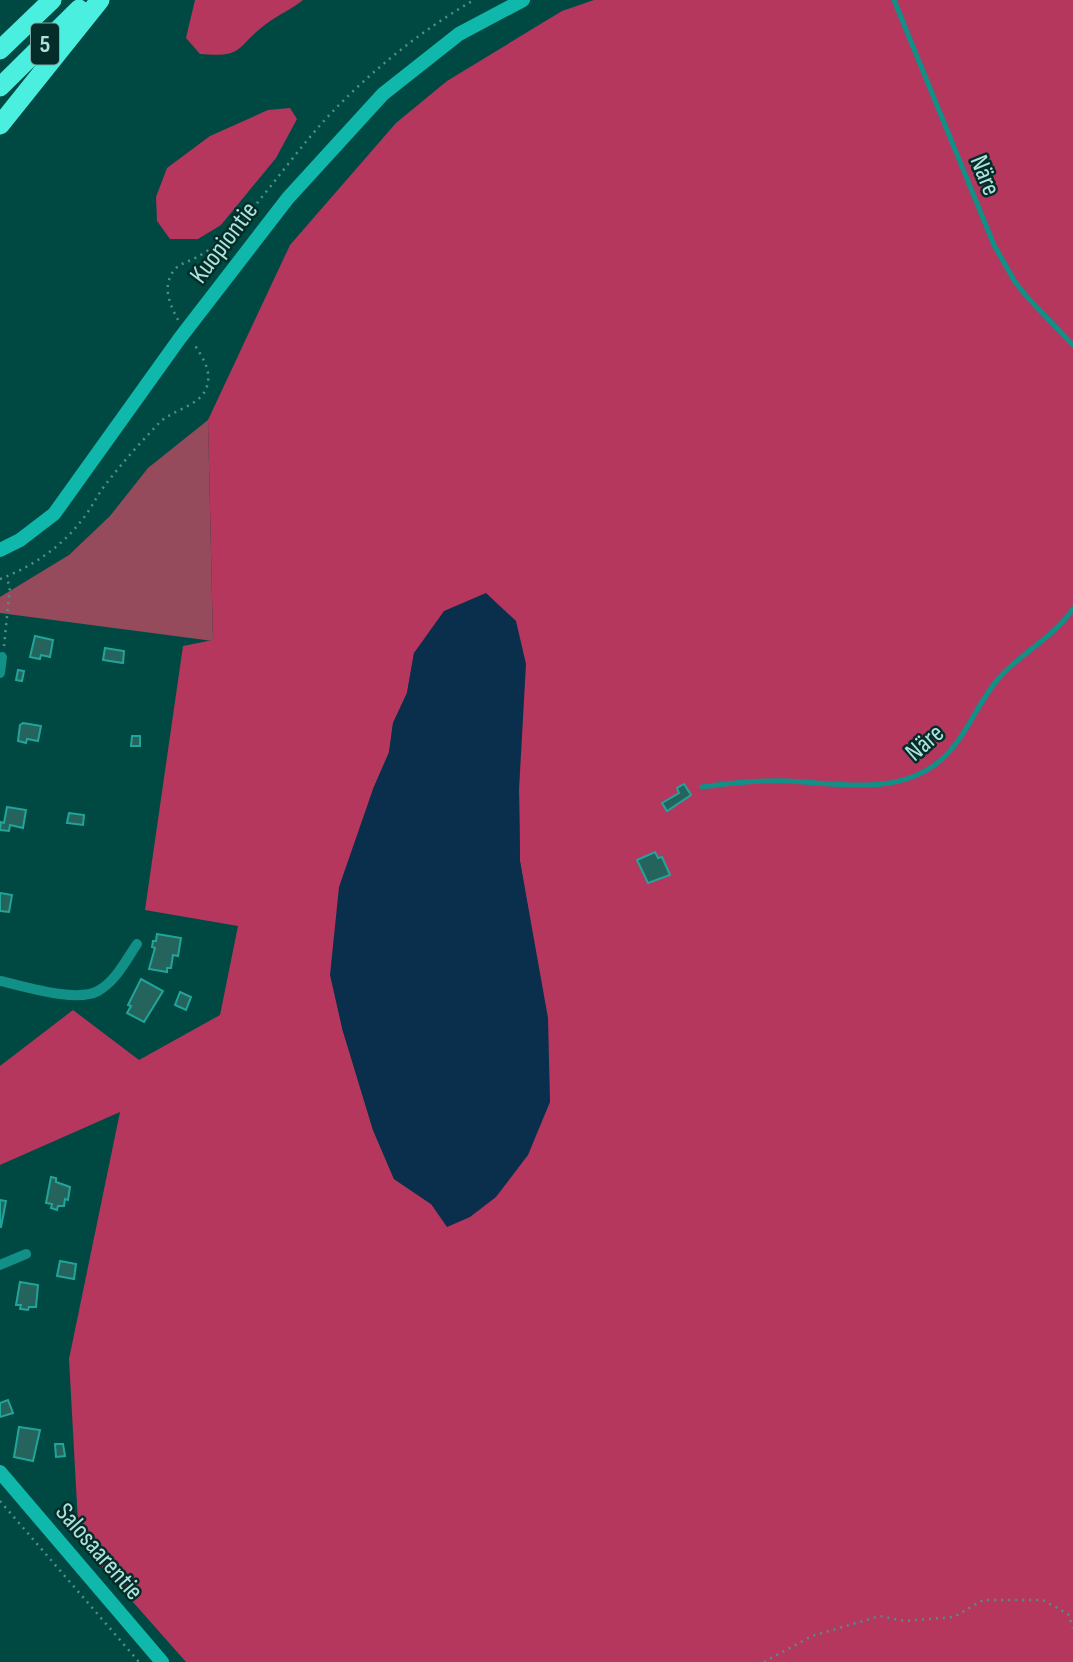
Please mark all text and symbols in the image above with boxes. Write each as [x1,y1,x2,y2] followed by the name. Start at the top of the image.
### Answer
[31,24,59,64] road number: 5
[963,151,1007,200] street label: Näre
[184,196,265,290] street label: Kuopiontie
[899,718,951,768] street label: Näre
[48,1497,149,1607] street label: Salosaarentie

